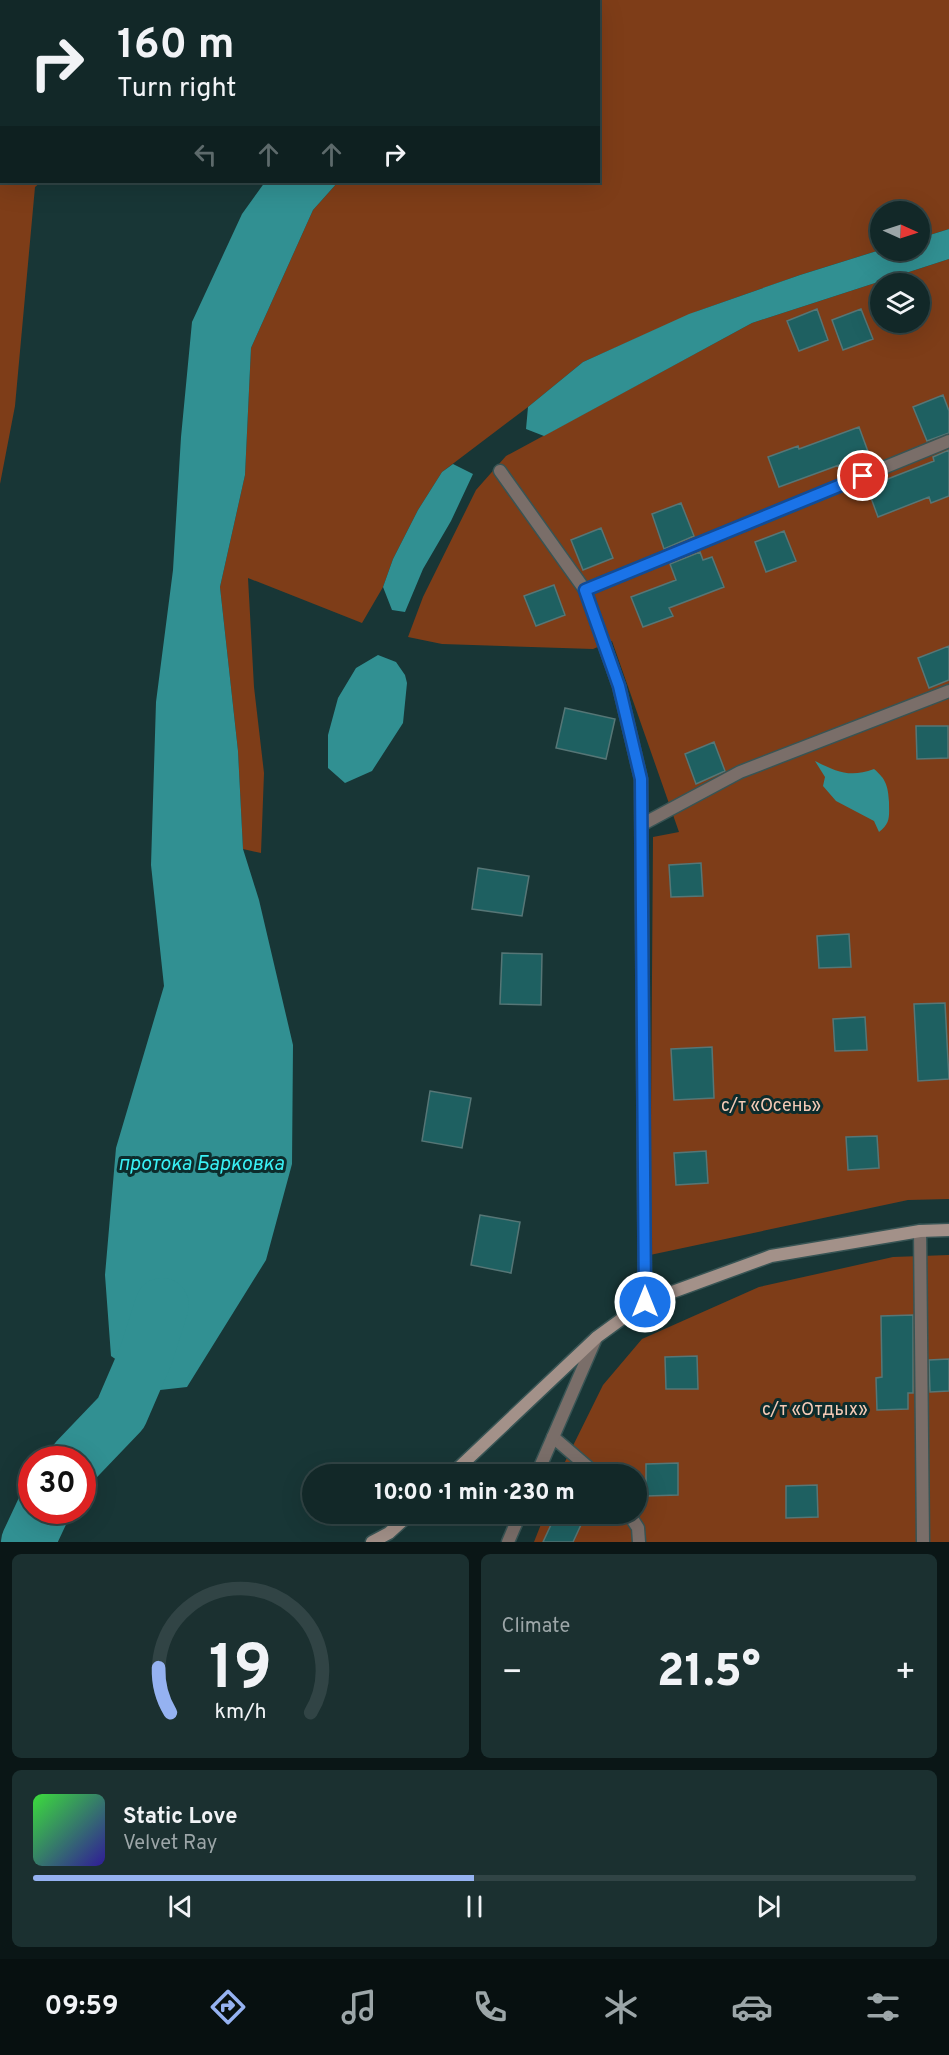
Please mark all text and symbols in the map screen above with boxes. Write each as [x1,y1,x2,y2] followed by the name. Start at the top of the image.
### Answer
[117,20,235,73] text: 160 m
[18,24,96,102] icon: right
[117,72,236,106] text: Turn right
[189,138,222,171] icon: left
[252,138,285,171] icon: ahead
[315,138,348,171] icon: ahead
[378,138,411,171] icon: right
[870,201,930,261] north arrow
[870,201,930,333] map controls
[870,273,930,333] button: layers
[837,450,888,501] pin
[846,459,879,492] icon: arrive
[721,1095,821,1118] park label: с/т «Осень»
[118,1152,285,1178] water label: протока Барковка
[613,1270,677,1334] position arrow
[762,1399,868,1422] park label: с/т «Отдых»
[18,1446,96,1524] speed limit sign: 30
[374,1480,575,1507] text: 10:00 · 1 min · 230 m
[502,1614,570,1640] text: Climate
[209,1632,272,1711] text: 19
[657,1645,761,1702] text: 21.5°
[502,1653,523,1695] text: −
[895,1653,916,1695] text: +
[214,1699,266,1726] text: km/h
[123,1804,237,1831] text: Static Love
[123,1831,217,1857] text: Velvet Ray
[164,1890,197,1923] icon: previous
[458,1890,491,1923] icon: pause
[752,1890,785,1923] icon: next
[207,1986,249,2028] icon: directions
[338,1986,380,2028] icon: music
[469,1986,511,2028] icon: phone
[600,1986,642,2028] icon: climate
[731,1986,773,2028] icon: car
[862,1986,904,2028] icon: filters
[44,1990,119,2024] text: 09:59

